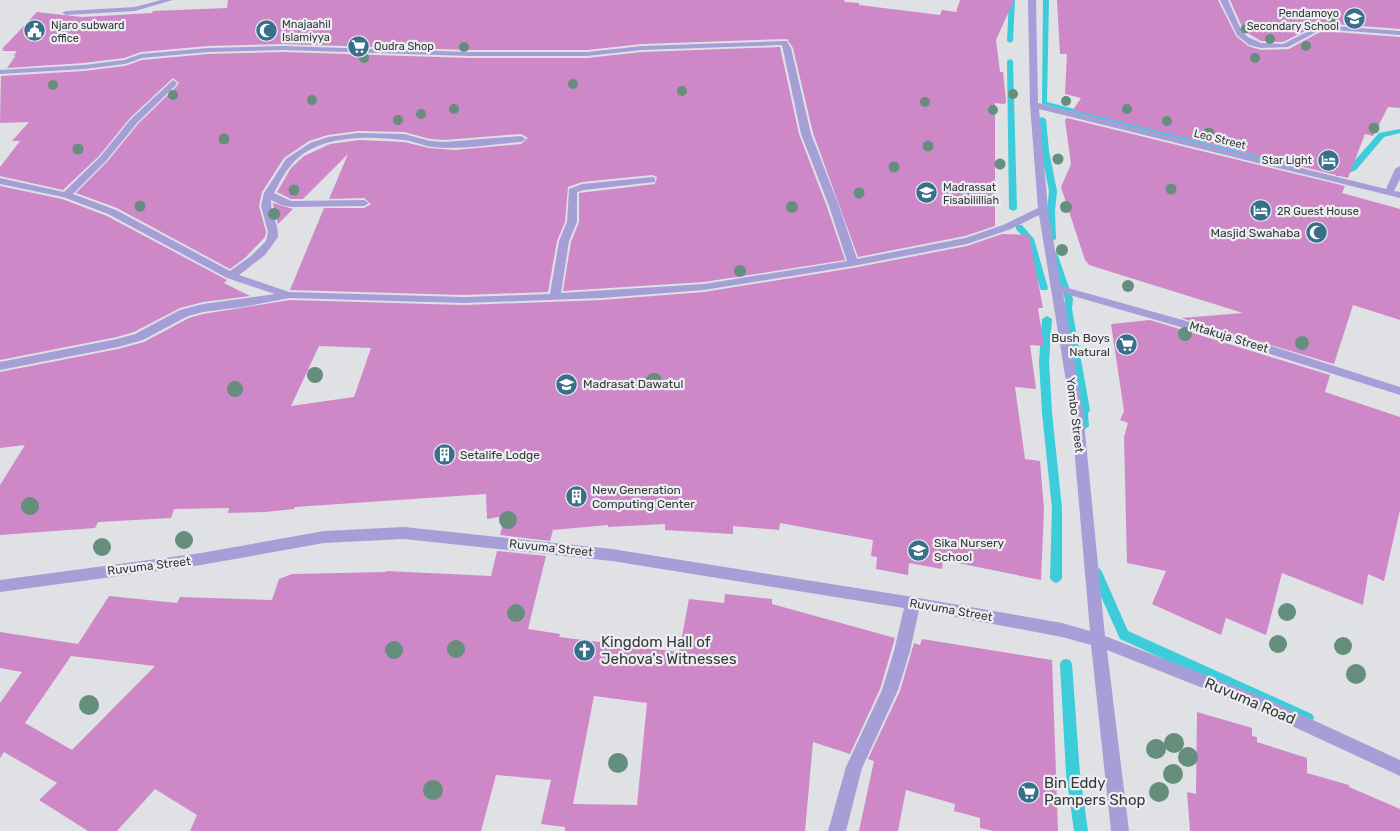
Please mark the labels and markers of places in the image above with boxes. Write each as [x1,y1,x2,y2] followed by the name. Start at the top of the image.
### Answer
[1247,7,1339,33] place label: Pendamoyo Secondary School
[1343,7,1367,31] school or university icon: Pendamoyo Secondary School
[254,18,278,42] mosque icon: Mnajaahil Islamiyya
[282,18,331,44] place label: Mnajaahil Islamiyya
[23,19,47,43] public building icon: Njaro subward office
[51,19,125,45] place label: Njaro subward office
[346,34,370,58] supermarket icon: Qudra Shop
[374,40,434,53] place label: Qudra Shop
[1316,148,1340,172] hotel icon: Star Light
[1262,154,1313,167] place label: Star Light
[915,181,939,205] school or university icon: Madrassat Fisabililliah
[943,181,999,207] place label: Madrassat Fisabililliah
[1249,199,1273,223] hotel icon: 2R Guest House
[1277,205,1359,218] place label: 2R Guest House
[1304,221,1328,245] mosque icon: Masjid Swahaba
[1210,226,1300,240] place label: Masjid Swahaba
[1051,331,1110,359] place label: Bush Boys Natural
[1114,333,1138,357] supermarket icon: Bush Boys Natural
[555,372,579,396] school or university icon: Madrasat Dawatul
[583,377,683,391] place label: Madrasat Dawatul
[432,443,456,467] building icon: Setalife Lodge
[460,448,540,462] place label: Setalife Lodge
[592,483,695,511] place label: New Generation Computing Center
[564,485,588,509] building icon: New Generation Computing Center
[934,536,1005,564] place label: Sika Nursery School
[906,538,930,562] school or university icon: Sika Nursery School
[601,633,737,668] place label: Kingdom Hall of Jehova's Witnesses
[573,639,597,663] church icon: Kingdom Hall of Jehova's Witnesses
[1044,774,1146,809] place label: Bin Eddy Pampers Shop
[1016,780,1040,804] supermarket icon: Bin Eddy Pampers Shop

